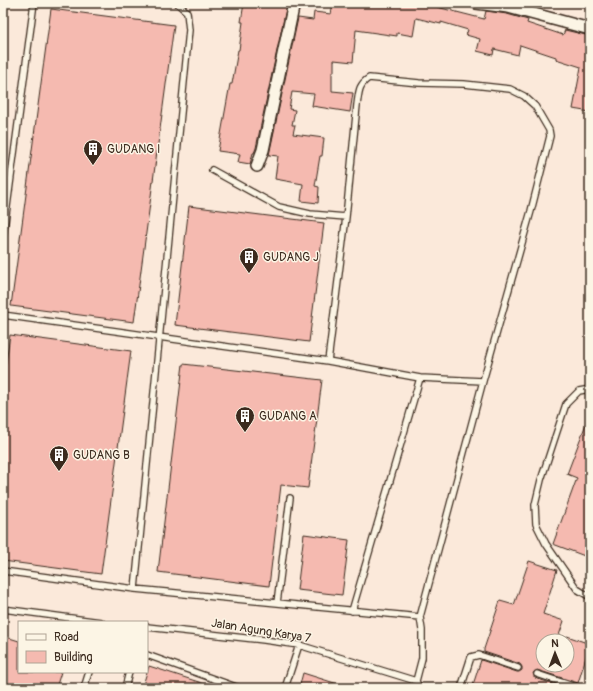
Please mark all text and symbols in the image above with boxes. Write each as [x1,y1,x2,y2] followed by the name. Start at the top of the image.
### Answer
[82,138,104,166] building icon: GUDANG I
[107,142,160,157] place label: GUDANG I
[238,246,260,274] building icon: GUDANG J
[263,250,319,265] place label: GUDANG J
[234,405,256,433] building icon: GUDANG A
[259,409,317,424] place label: GUDANG A
[48,444,70,472] building icon: GUDANG B
[73,448,130,463] place label: GUDANG B
[210,616,313,646] street label: Jalan Agung Karya 7
[18,621,148,673] legend
[54,630,79,645] text: Road
[535,633,575,673] north arrow
[551,637,559,650] text: N
[54,650,93,665] text: Building

